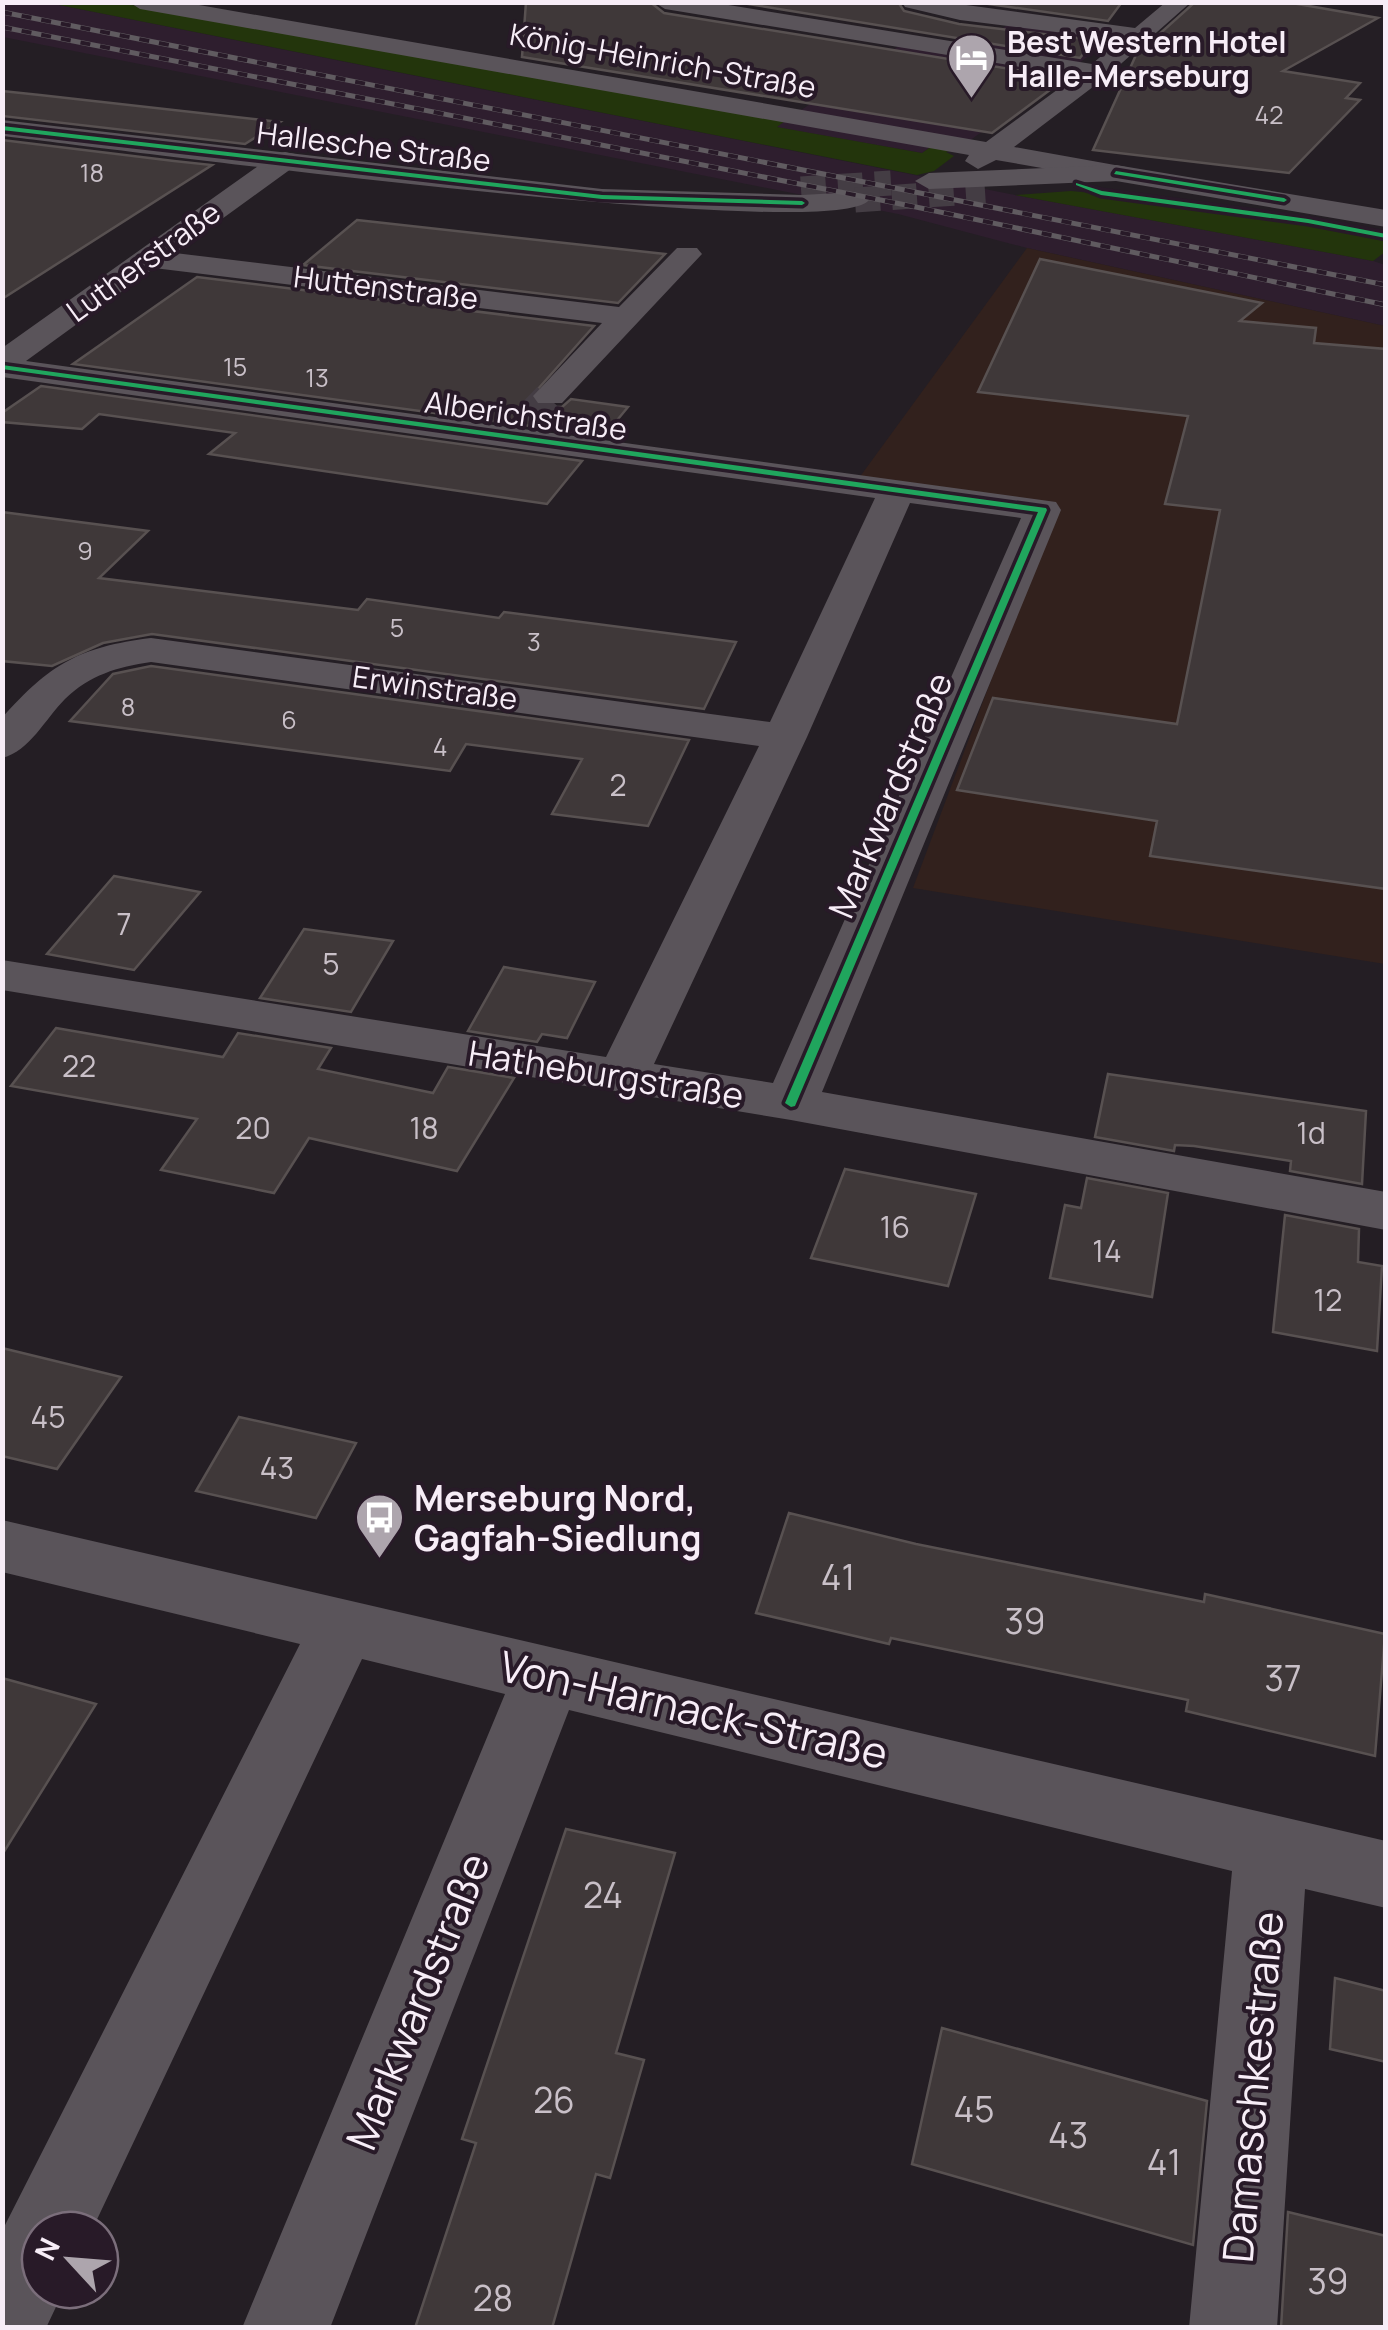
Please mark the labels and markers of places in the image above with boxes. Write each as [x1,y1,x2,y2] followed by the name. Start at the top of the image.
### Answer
[1007,21,1287,96] place label: Best Western Hotel Halle-Merseburg
[946,32,998,100] hotel icon: Best Western Hotel Halle-Merseburg
[414,1474,701,1562] place label: Merseburg Nord, Gagfah-Siedlung
[353,1492,405,1560] bus stop icon: Merseburg Nord, Gagfah-Siedlung

